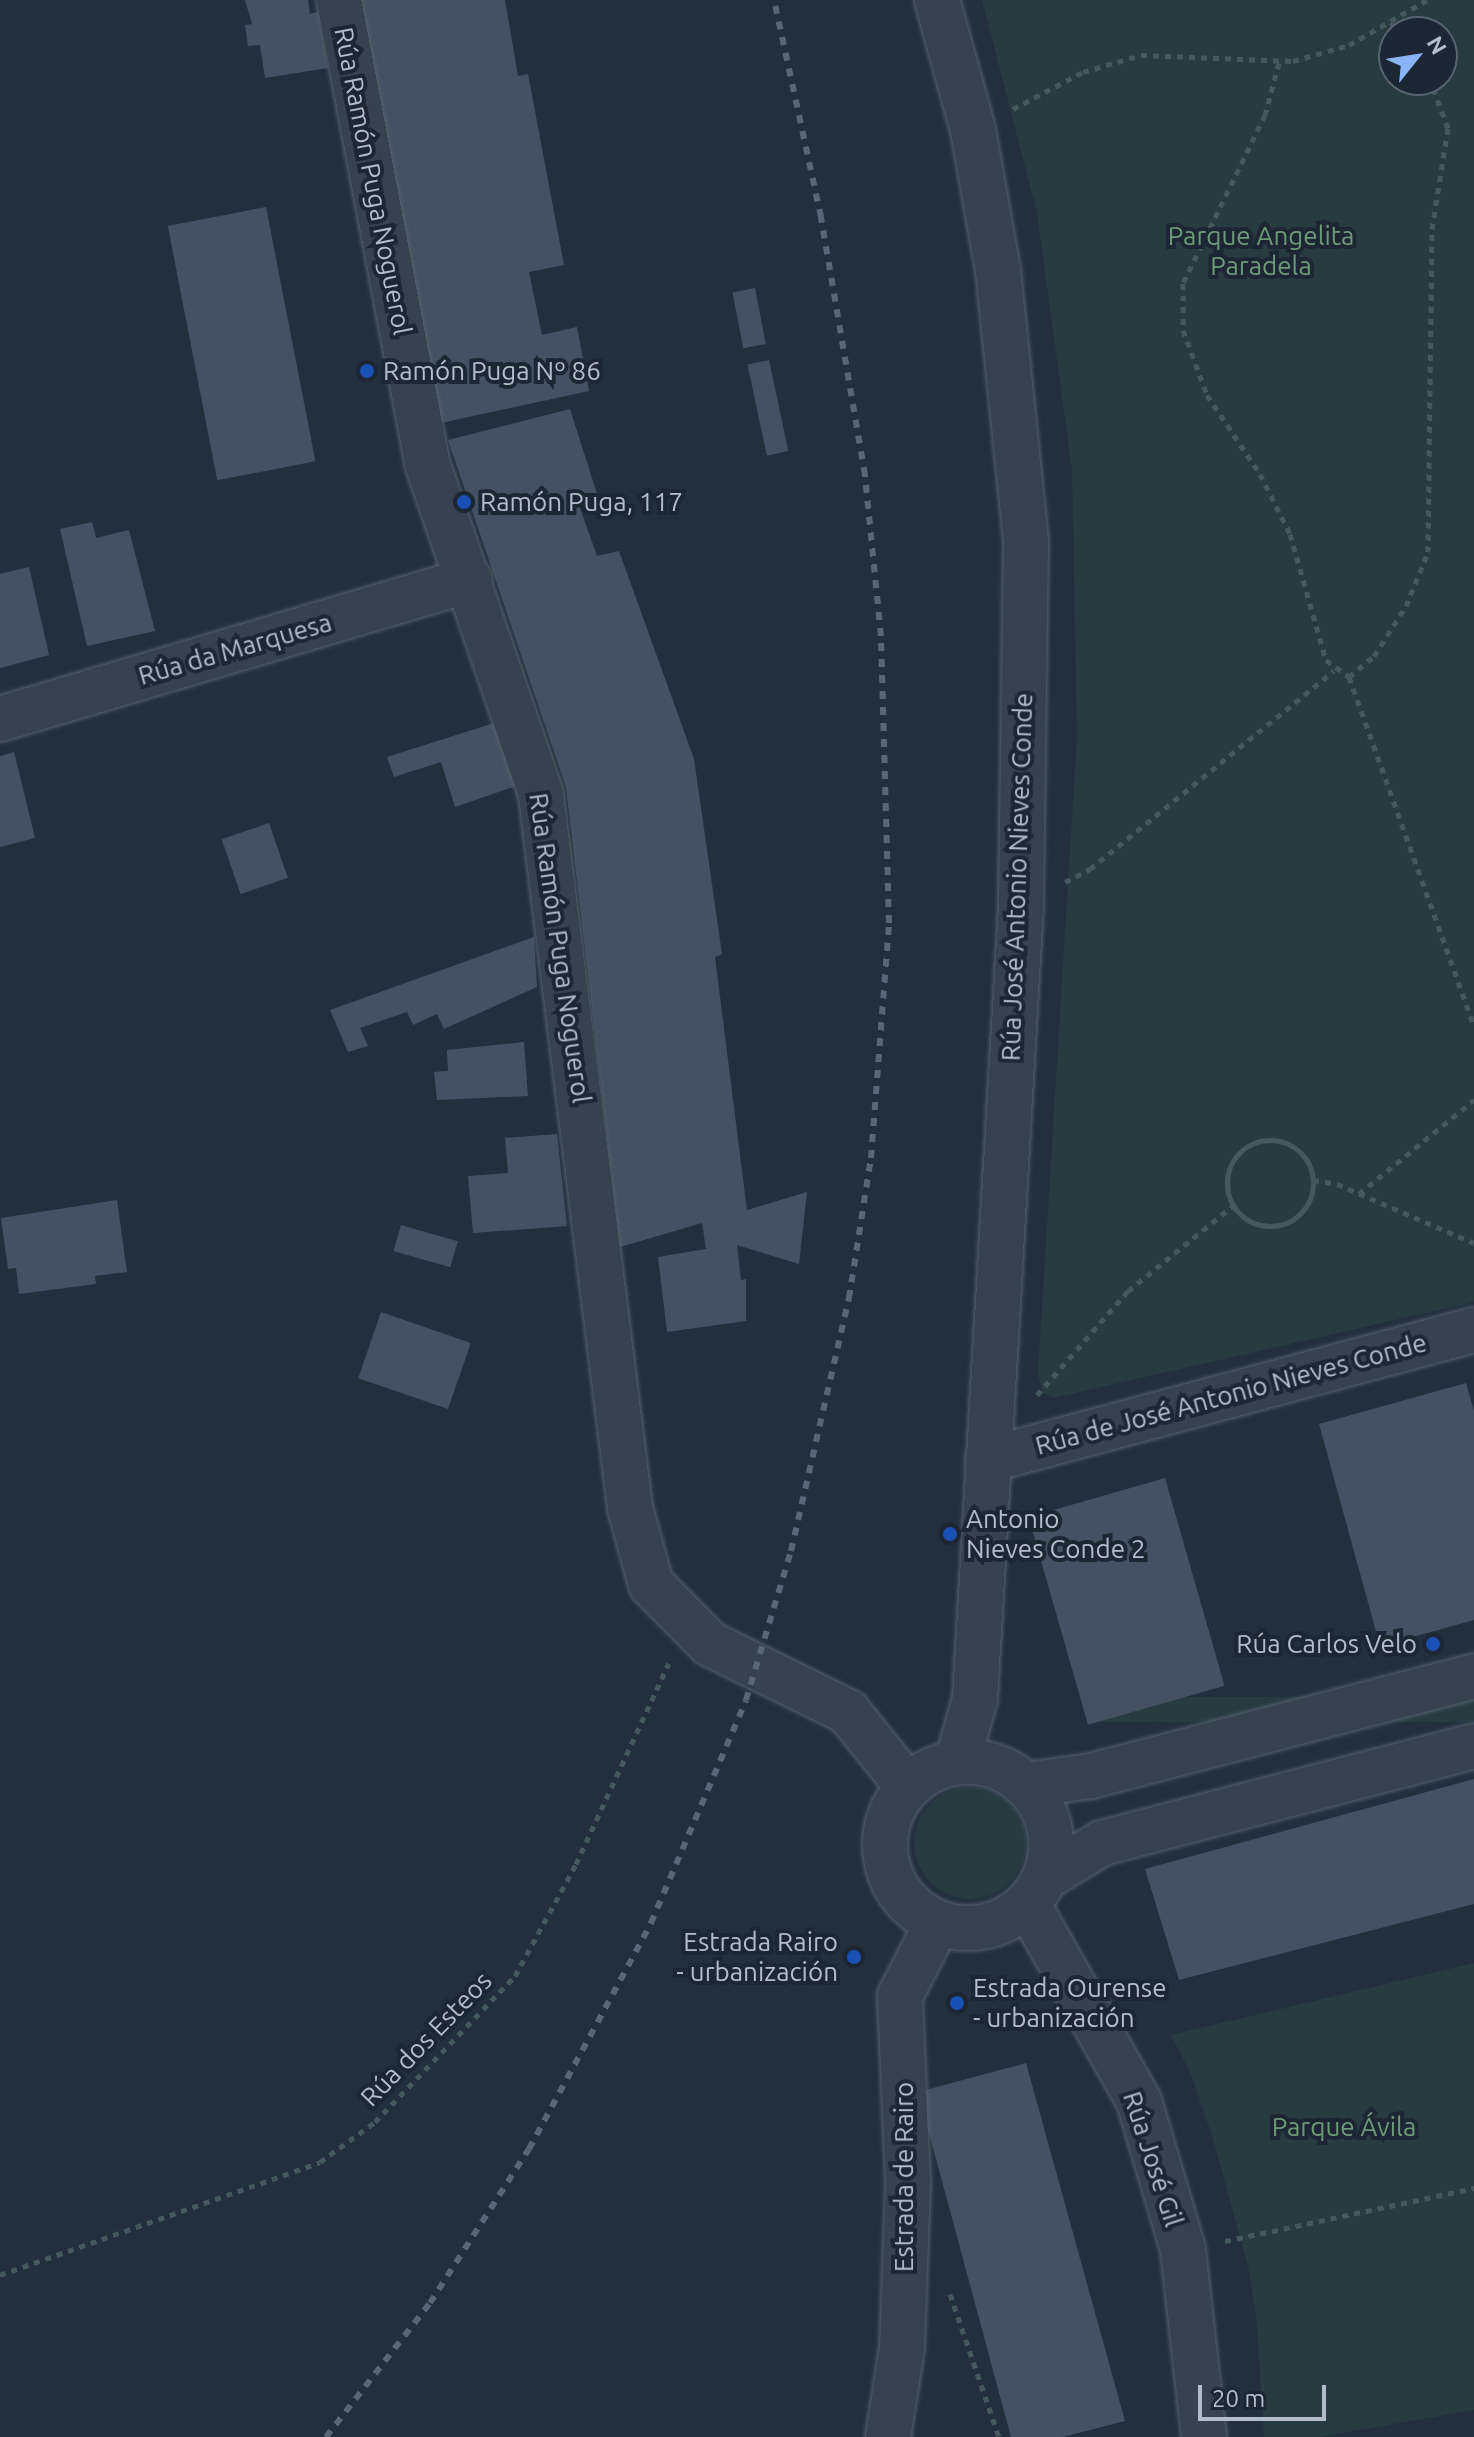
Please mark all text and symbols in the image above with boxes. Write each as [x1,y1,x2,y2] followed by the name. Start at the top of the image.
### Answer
[1378,16,1458,96] north arrow
[328,25,418,337] street label: Rúa Ramón Puga Noguerol
[1423,31,1452,58] text: N
[1168,220,1354,282] park label: Parque Angelita Paradela
[383,355,601,387] place label: Ramón Puga Nº 86
[358,362,376,380] marker: Ramón Puga Nº 86
[480,486,683,518] place label: Ramón Puga, 117
[455,493,473,511] marker: Ramón Puga, 117
[135,606,335,692] street label: Rúa da Marquesa
[995,692,1039,1062] street label: Rúa José Antonio Nieves Conde
[523,791,597,1105] street label: Rúa Ramón Puga Noguerol
[1032,1327,1430,1461] street label: Rúa de José Antonio Nieves Conde
[966,1503,1146,1564] place label: Antonio Nieves Conde 2
[941,1525,959,1543] marker: Antonio Nieves Conde 2
[1236,1628,1417,1660] place label: Rúa Carlos Velo
[1424,1635,1442,1653] marker: Rúa Carlos Velo
[676,1926,838,1988] place label: Estrada Rairo - urbanización
[845,1948,863,1966] marker: Estrada Rairo - urbanización
[354,1965,498,2113] street label: Rúa dos Esteos
[973,1972,1166,2034] place label: Estrada Ourense - urbanización
[948,1994,966,2012] marker: Estrada Ourense - urbanización
[888,2082,920,2272] street label: Estrada de Rairo
[1116,2087,1190,2231] street label: Rúa José Gil
[1272,2111,1416,2143] park label: Parque Ávila
[1202,2369,1330,2419] scale bar
[1212,2385,1265,2412] text: 20 m

